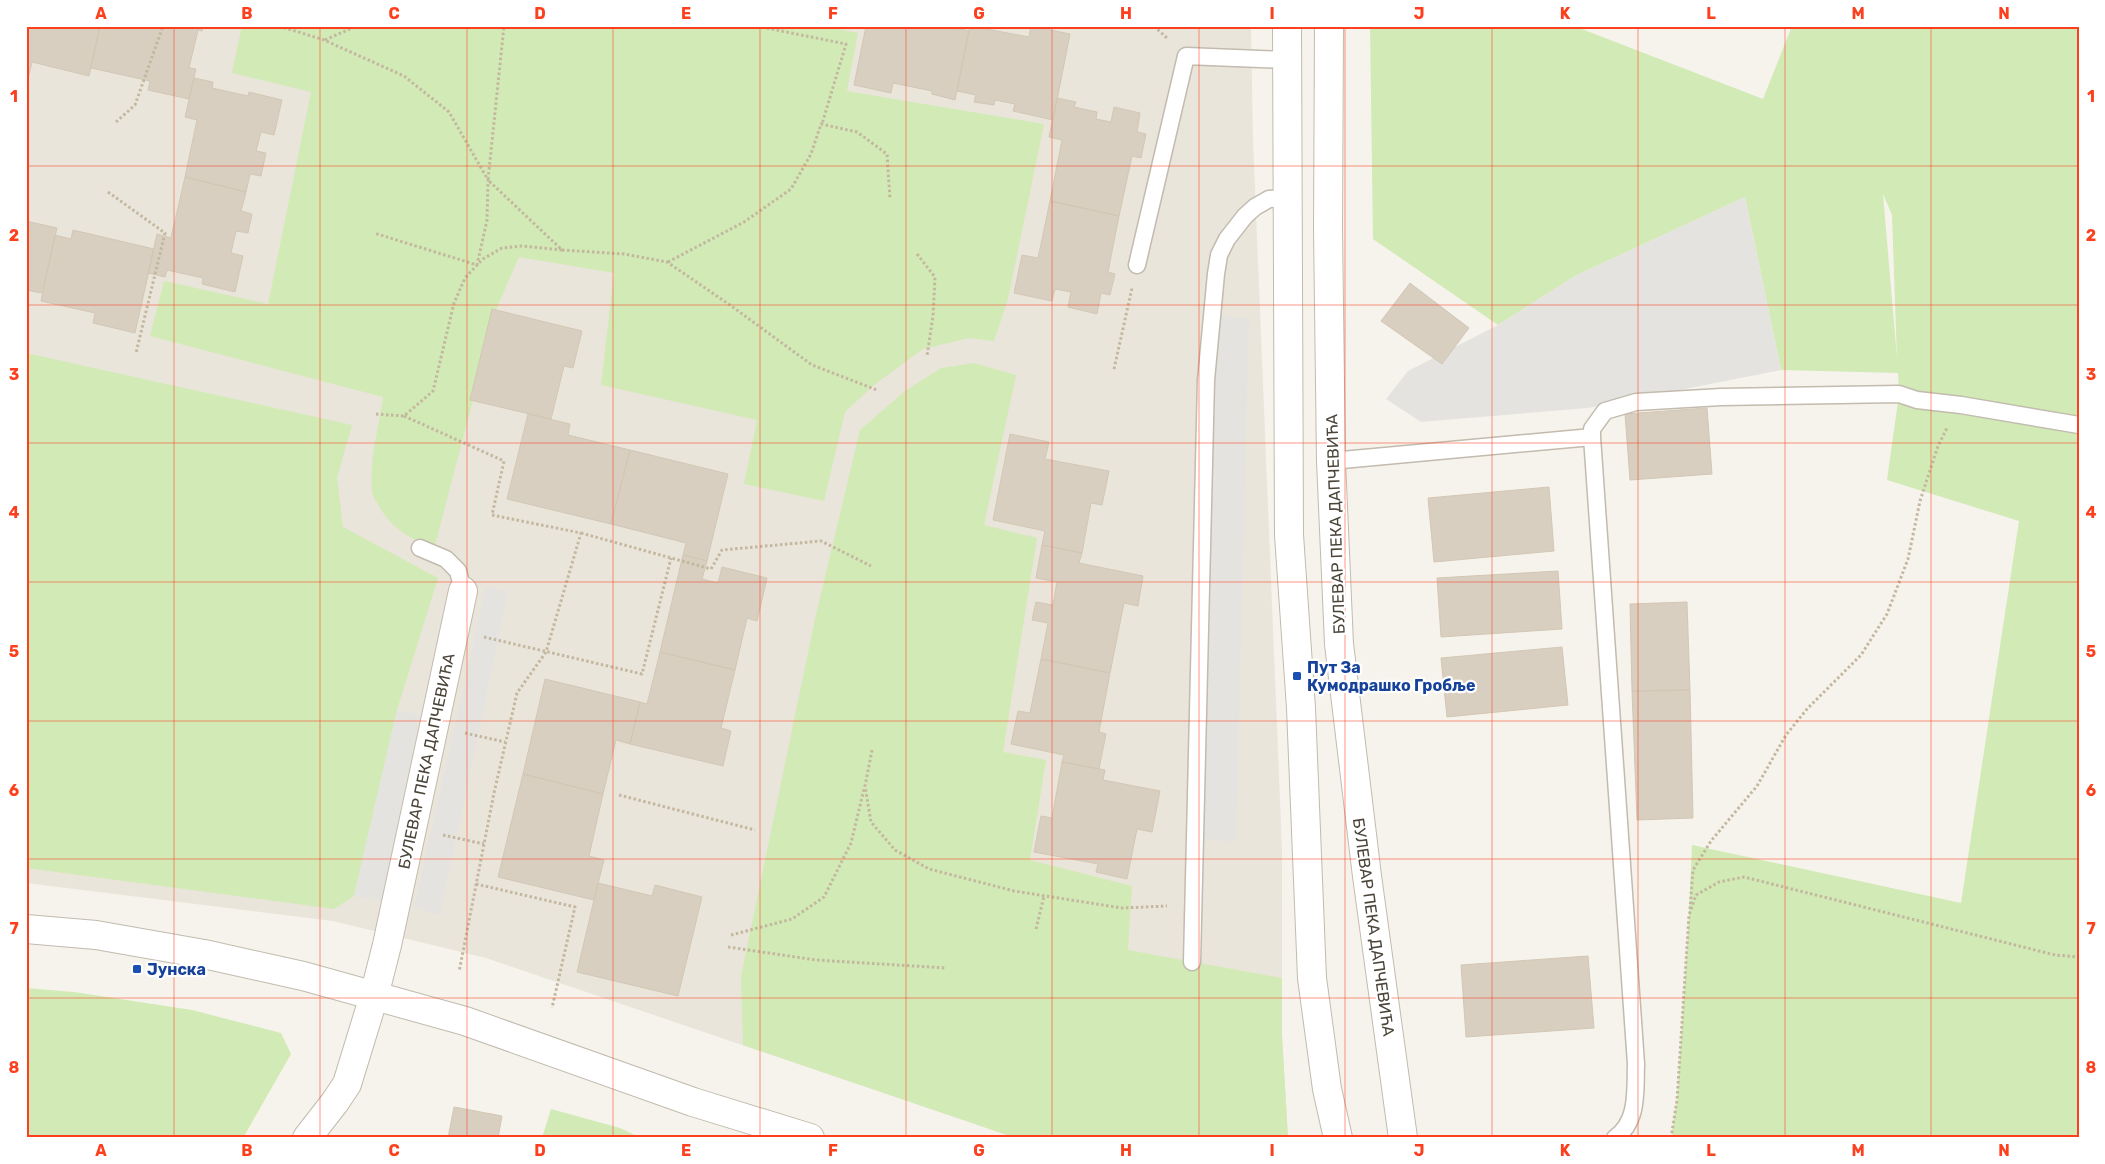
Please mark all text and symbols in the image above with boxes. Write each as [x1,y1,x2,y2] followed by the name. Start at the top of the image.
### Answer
[95,4,107,23] text: A
[241,4,253,23] text: B
[388,4,400,23] text: C
[534,4,546,23] text: D
[681,4,691,23] text: E
[828,4,838,23] text: F
[973,4,985,23] text: G
[1120,4,1132,23] text: H
[1269,4,1275,23] text: I
[1414,4,1424,23] text: J
[1560,4,1571,23] text: K
[1706,4,1716,23] text: L
[1851,4,1865,23] text: M
[1998,4,2010,23] text: N
[10,87,18,106] text: 1
[2087,87,2095,106] text: 1
[9,226,19,245] text: 2
[2086,226,2096,245] text: 2
[9,365,19,384] text: 3
[2086,365,2096,384] text: 3
[1322,413,1349,634] street label: БУЛЕВАР ПЕКА ДАПЧЕВИЋА
[9,503,20,522] text: 4
[2086,503,2097,522] text: 4
[9,642,19,661] text: 5
[2086,642,2096,661] text: 5
[394,651,459,871] street label: БУЛЕВАР ПЕКА ДАПЧЕВИЋА
[1307,658,1475,695] place label: Пут За Кумодрашко Гробље
[1291,670,1303,682] marker: Пут За Кумодрашко Гробље
[9,781,19,800] text: 6
[2086,781,2096,800] text: 6
[1349,817,1398,1038] street label: БУЛЕВАР ПЕКА ДАПЧЕВИЋА
[9,919,19,938] text: 7
[2086,919,2096,938] text: 7
[147,960,206,979] place label: Јунска
[131,963,143,975] marker: Јунска
[9,1058,20,1077] text: 8
[2086,1058,2097,1077] text: 8
[95,1141,107,1160] text: A
[241,1141,253,1160] text: B
[388,1141,400,1160] text: C
[534,1141,546,1160] text: D
[681,1141,691,1160] text: E
[828,1141,838,1160] text: F
[973,1141,985,1160] text: G
[1120,1141,1132,1160] text: H
[1269,1141,1275,1160] text: I
[1414,1141,1424,1160] text: J
[1560,1141,1571,1160] text: K
[1706,1141,1716,1160] text: L
[1851,1141,1865,1160] text: M
[1998,1141,2010,1160] text: N

